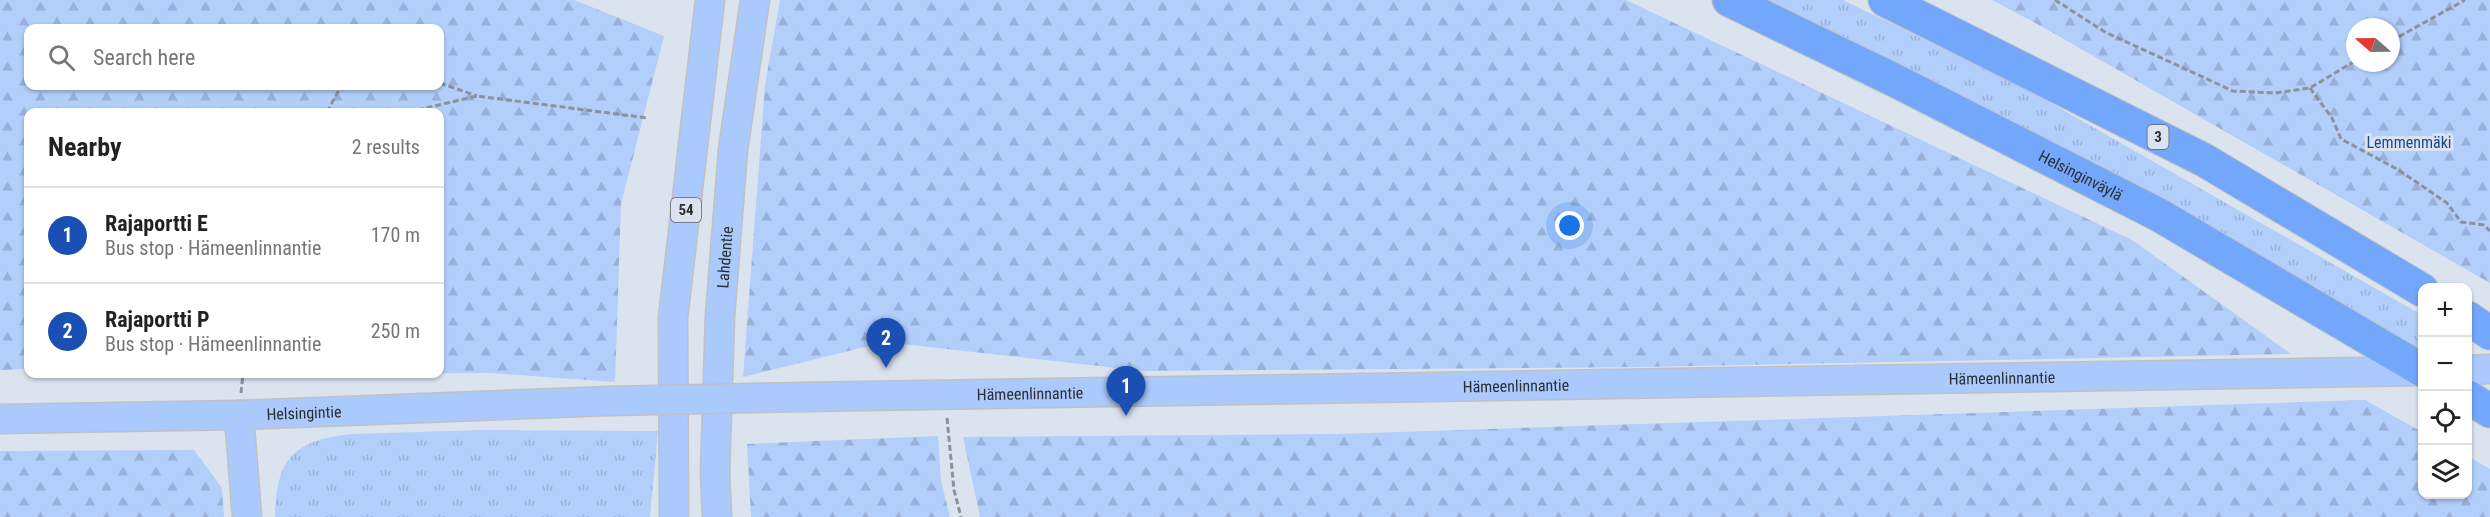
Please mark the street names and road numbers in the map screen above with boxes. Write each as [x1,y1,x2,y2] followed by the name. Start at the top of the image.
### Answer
[2148,125,2168,149] road number: 3
[2036,146,2126,205] street label: Helsinginväylä
[671,198,701,222] road number: 54
[713,226,737,289] street label: Lahdentie
[1948,368,2055,389] street label: Hämeenlinnantie
[1462,376,1569,396] street label: Hämeenlinnantie
[977,384,1083,404] street label: Hämeenlinnantie
[266,402,342,424] street label: Helsingintie

